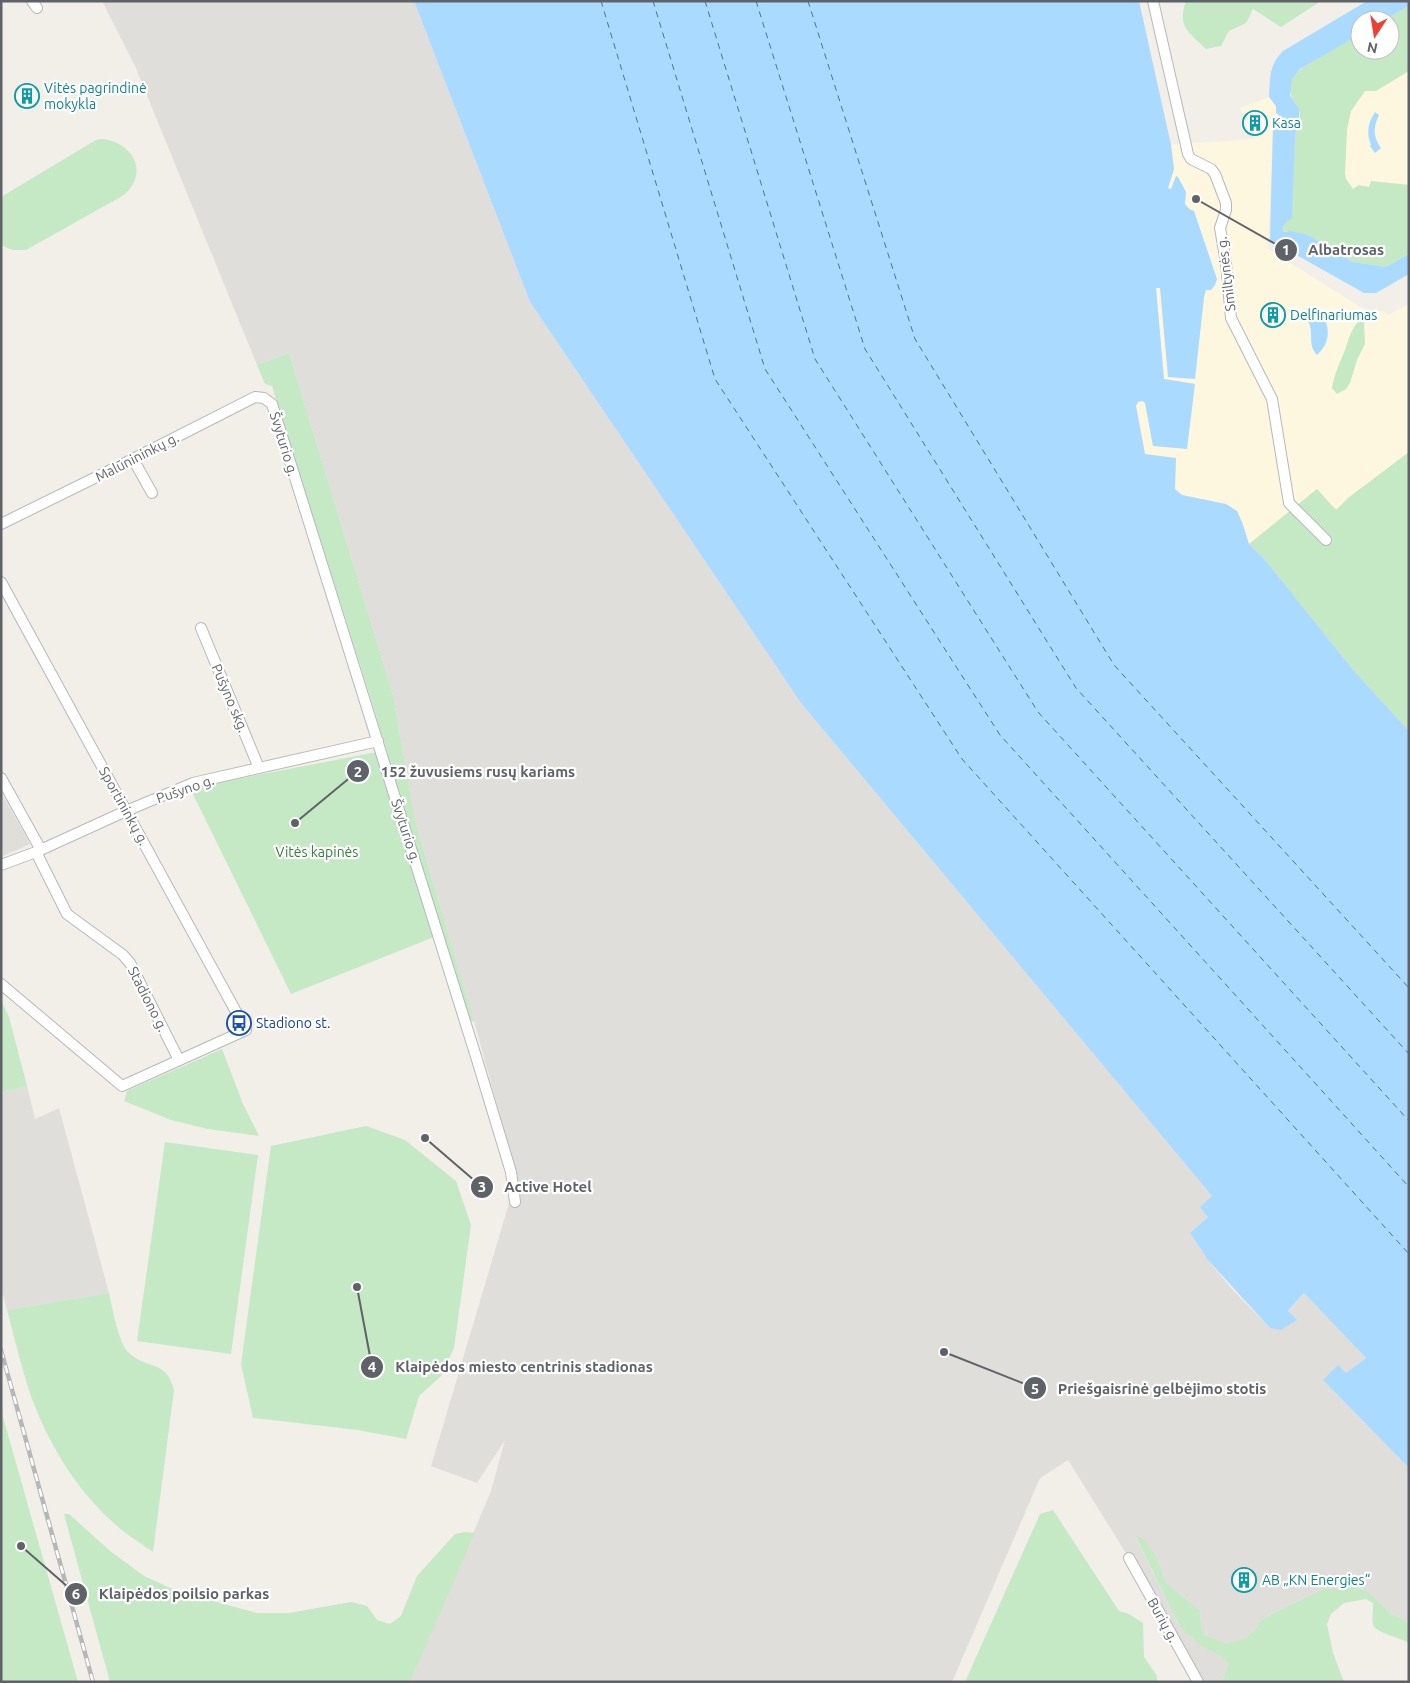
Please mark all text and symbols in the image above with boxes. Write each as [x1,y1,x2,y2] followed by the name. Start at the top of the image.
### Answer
[1350,10,1400,60] north arrow
[1366,39,1379,57] text: N
[44,80,147,112] place label: Vitės pagrindinė mokykla
[14,83,40,109] building icon: Vitės pagrindinė mokykla
[1242,110,1268,136] building icon: Kasa
[1272,115,1301,131] place label: Kasa
[1273,235,1394,265] callout: Albatrosas
[1213,236,1239,312] street label: Smiltynės g.
[1282,241,1290,258] text: 1
[1308,241,1384,258] text: Albatrosas
[1260,302,1286,328] building icon: Delfinariumas
[1290,307,1377,323] place label: Delfinariumas
[267,410,302,478] street label: Švyturio g.
[93,429,181,485] street label: Malūnininkų g.
[208,661,252,735] street label: Pušyno skg.
[346,756,585,786] callout: 152 žuvusiems rusų kariams
[354,763,362,780] text: 2
[381,763,575,781] text: 152 žuvusiems rusų kariams
[96,764,152,848] street label: Sportininkų g.
[154,772,216,806] street label: Pušyno g.
[388,797,425,865] street label: Švyturio g.
[276,844,358,860] park label: Vitės kapinės
[125,964,171,1034] street label: Stadiono g.
[226,1010,252,1036] bus stop icon: Stadiono st.
[256,1015,330,1031] place label: Stadiono st.
[470,1172,602,1202] callout: Active Hotel
[478,1178,486,1195] text: 3
[504,1178,592,1195] text: Active Hotel
[360,1352,662,1382] callout: Klaipėdos miesto centrinis stadionas
[368,1358,376,1375] text: 4
[395,1358,653,1375] text: Klaipėdos miesto centrinis stadionas
[1023,1373,1276,1403] callout: Priešgaisrinė gelbėjimo stotis
[1031,1380,1039,1397] text: 5
[1058,1380,1266,1397] text: Priešgaisrinė gelbėjimo stotis
[1231,1567,1257,1593] building icon: AB „KN Energies“
[1262,1572,1371,1588] place label: AB „KN Energies“
[64,1579,279,1609] callout: Klaipėdos poilsio parkas
[72,1585,80,1602] text: 6
[99,1585,269,1602] text: Klaipėdos poilsio parkas
[1144,1595,1182,1645] street label: Burių g.

